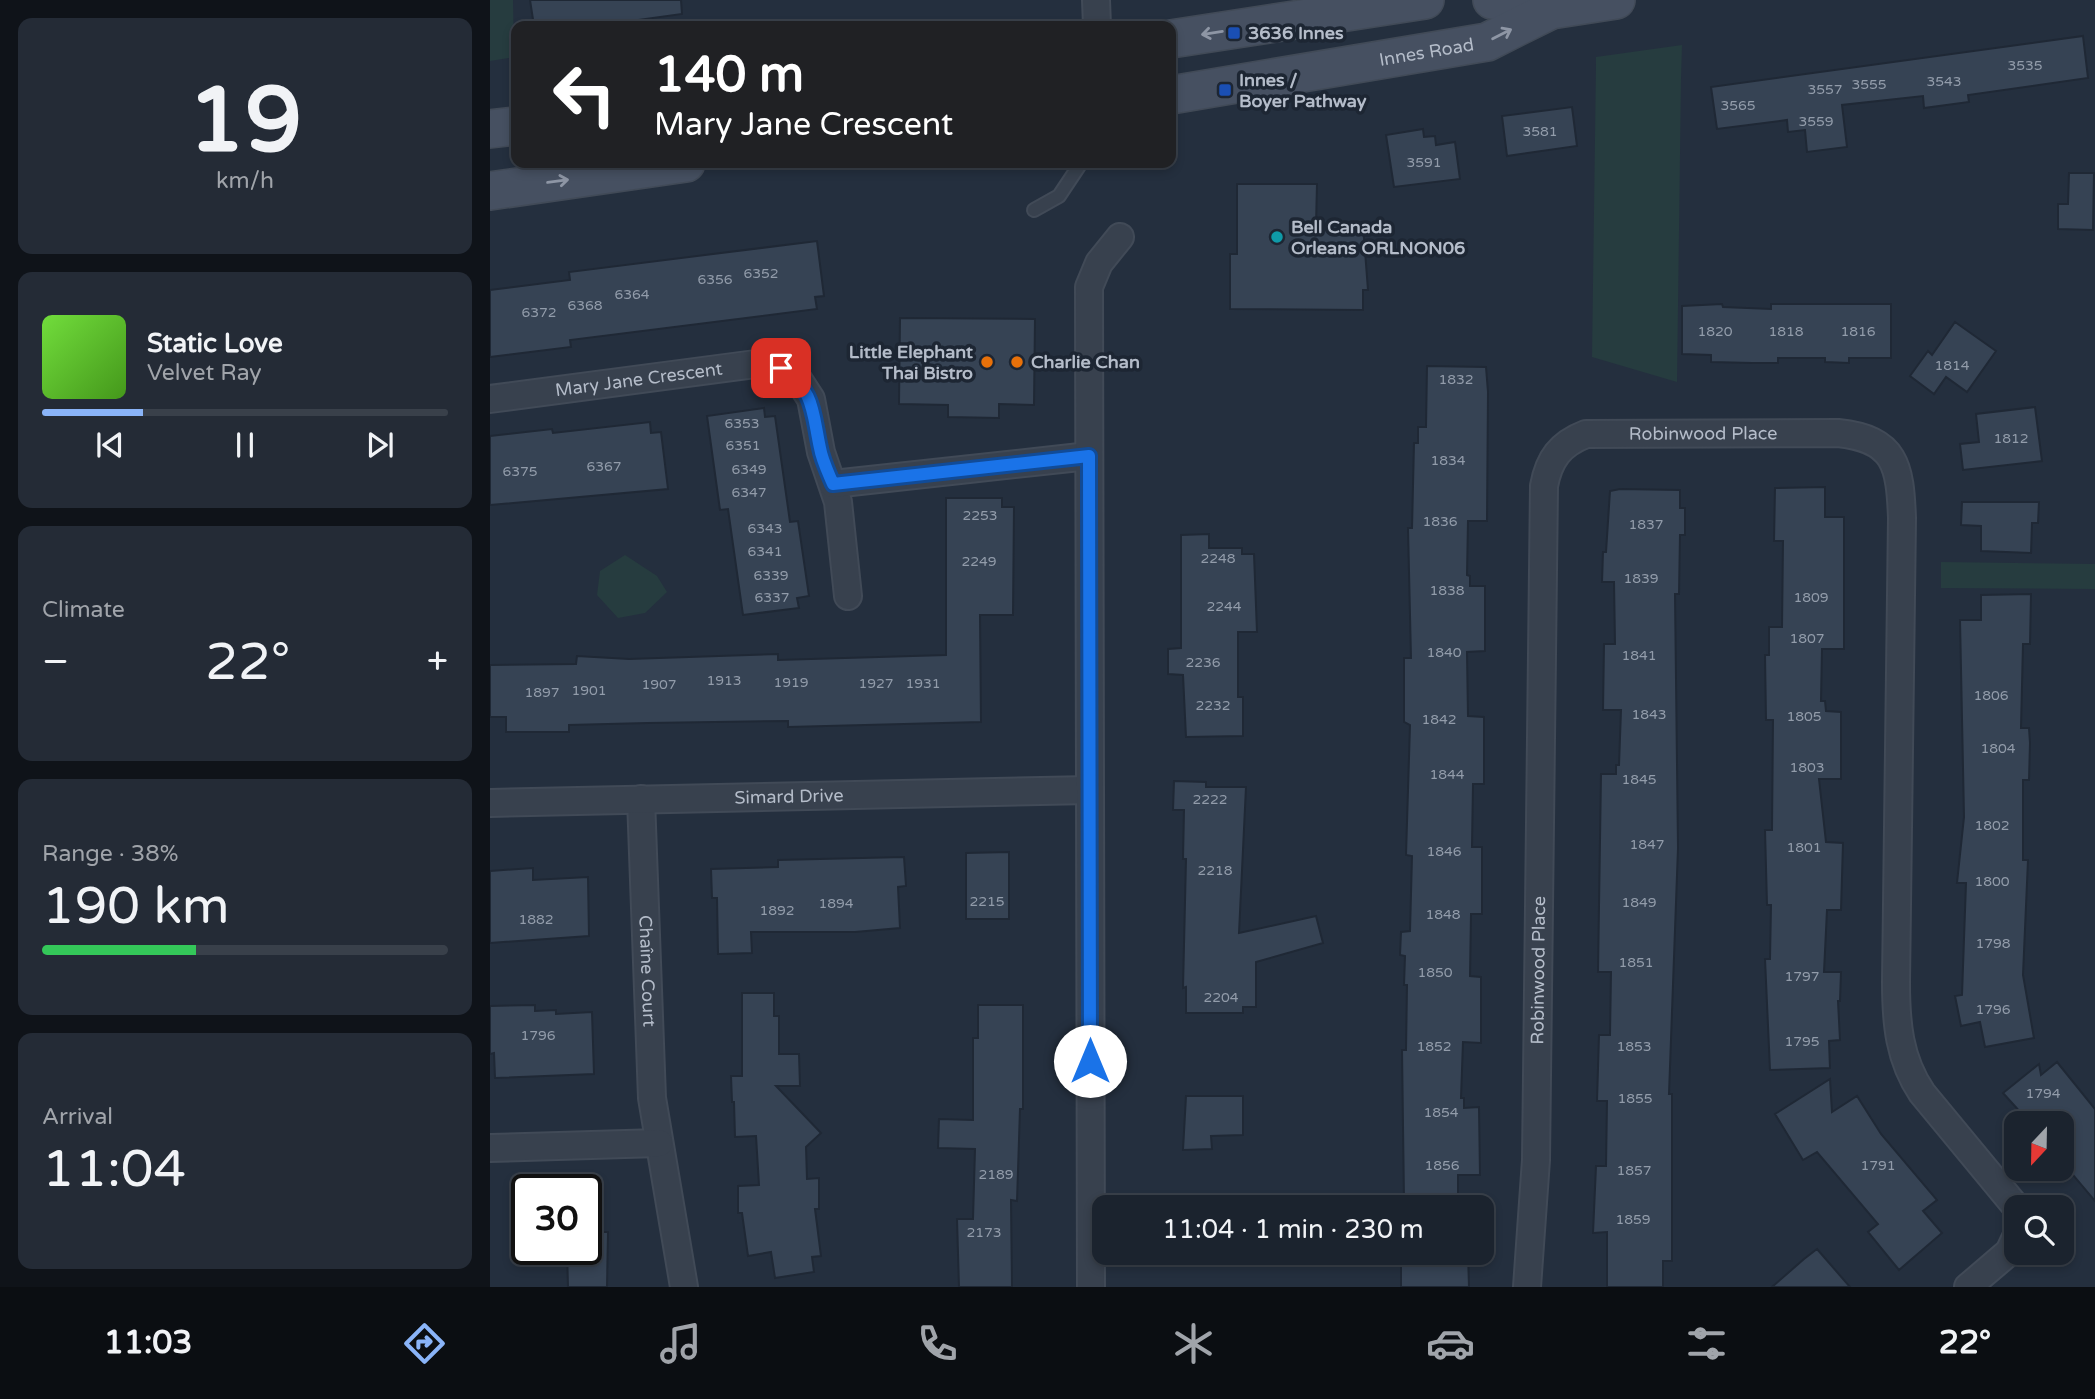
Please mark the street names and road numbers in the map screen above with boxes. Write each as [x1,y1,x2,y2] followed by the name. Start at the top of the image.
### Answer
[1377,33,1475,71] street label: Innes Road
[554,357,724,401] street label: Mary Jane Crescent
[1629,422,1778,445] street label: Robinwood Place
[734,784,844,809] street label: Simard Drive
[1526,896,1550,1045] street label: Robinwood Place
[634,915,660,1027] street label: Chaîne Court

